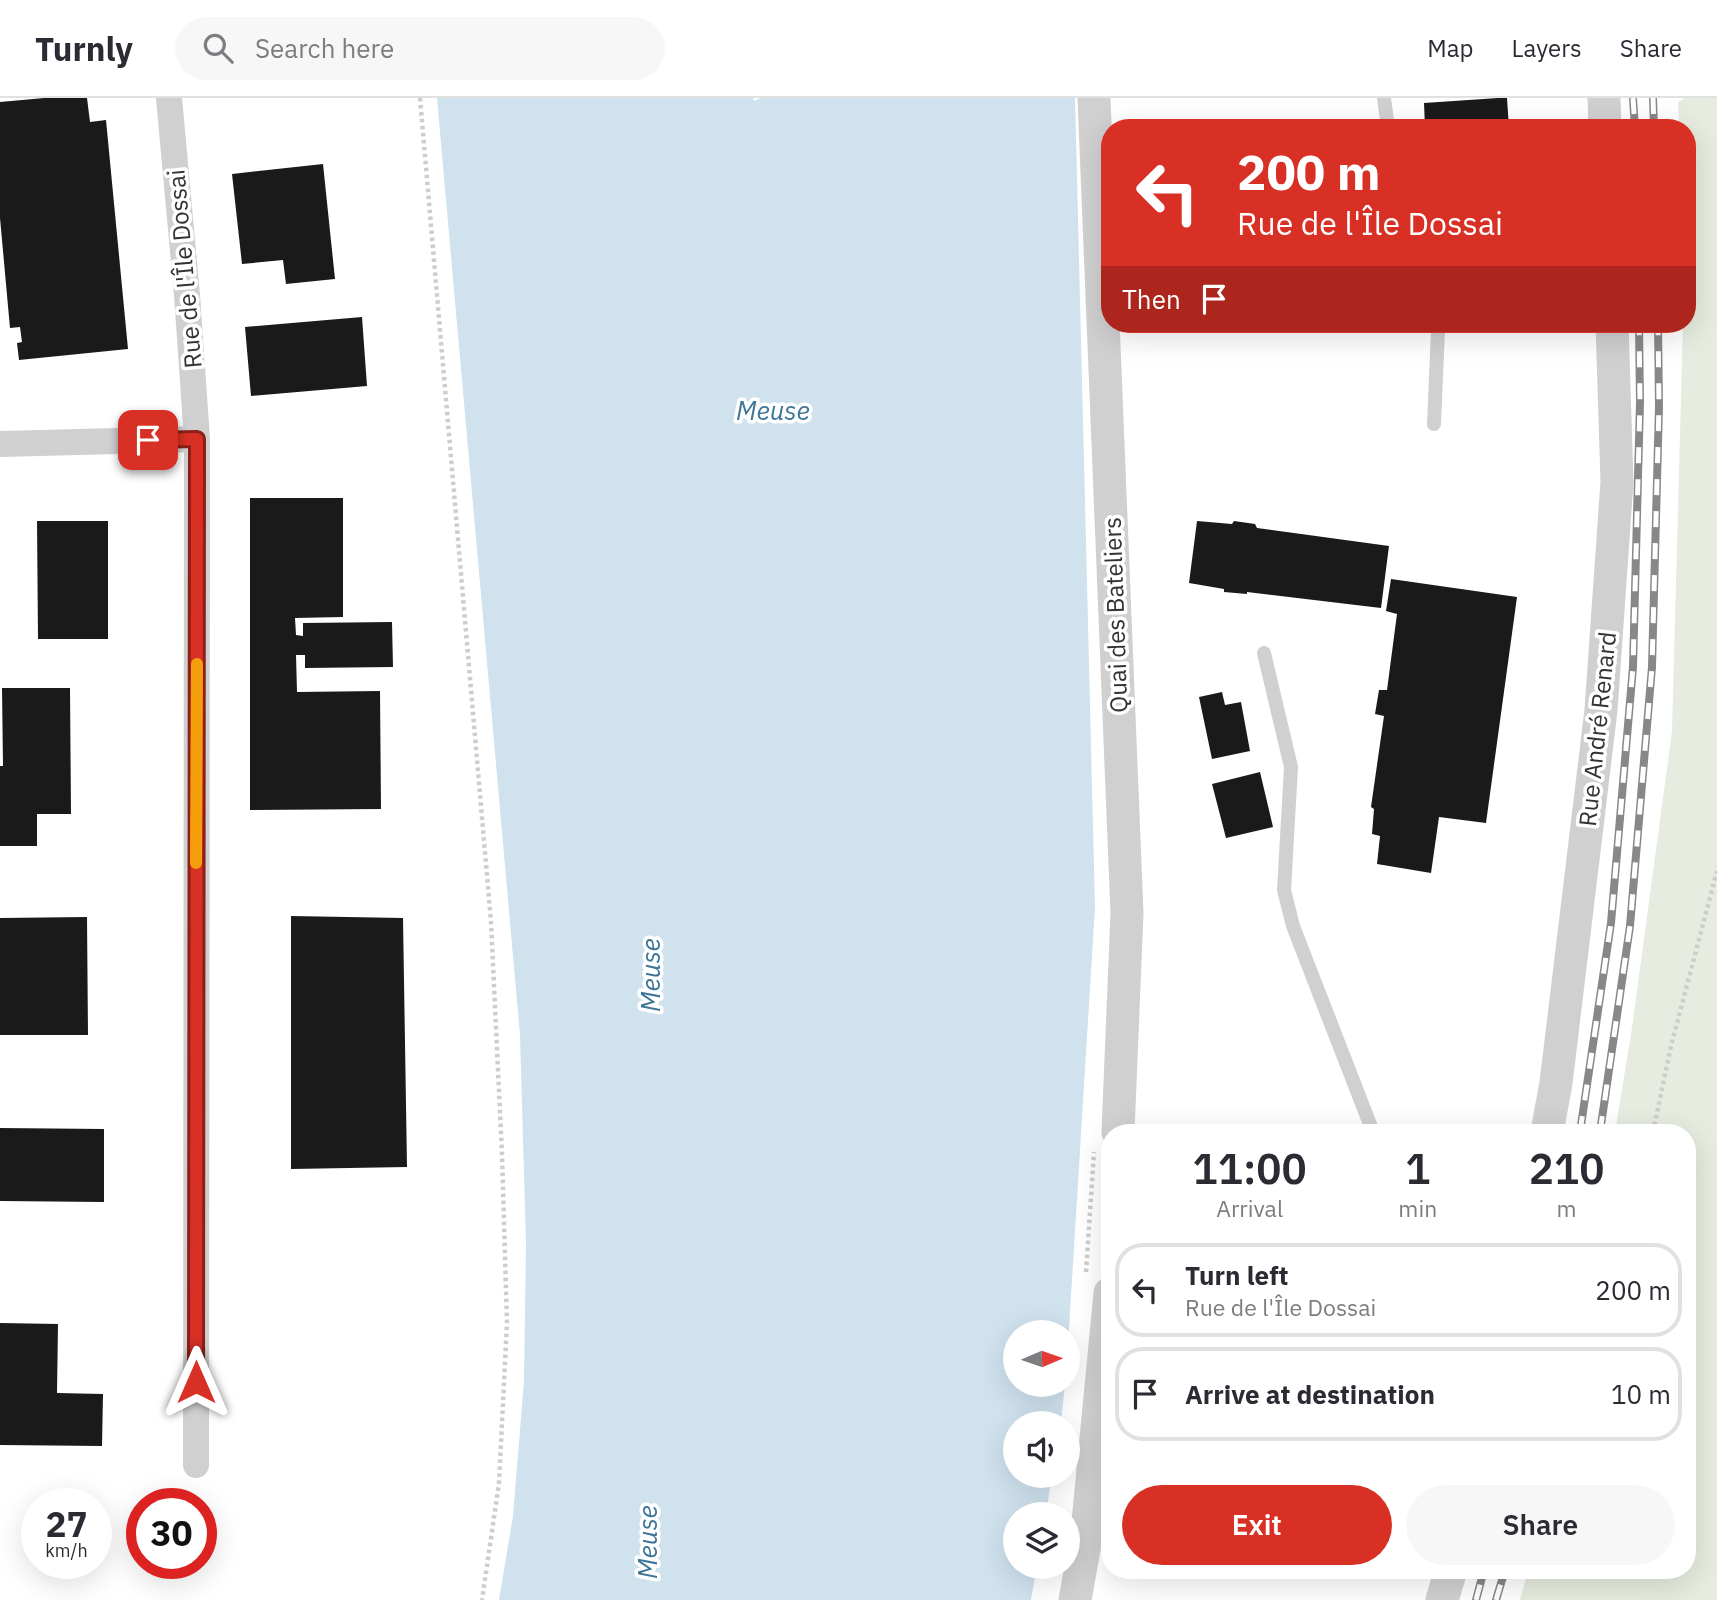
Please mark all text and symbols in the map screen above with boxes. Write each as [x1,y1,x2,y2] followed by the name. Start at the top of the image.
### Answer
[175,17,665,80] search box
[35,27,133,70] text: Turnly
[199,29,237,67] icon: search
[255,31,394,65] text: Search here
[1427,32,1474,64] text: Map
[1512,32,1582,64] text: Layers
[1620,32,1682,64] text: Share
[1237,140,1381,203] text: 200 m
[1122,147,1213,238] icon: left
[159,168,209,370] street label: Rue de l'Île Dossai
[1237,202,1503,244] text: Rue de l'Île Dossai
[1195,280,1233,318] icon: arrive
[1122,282,1181,316] text: Then
[736,393,810,427] water label: Meuse
[118,410,178,470] pin
[129,421,167,459] icon: arrive
[1096,517,1134,713] street label: Quai des Bateliers
[1571,630,1623,828] street label: Rue André Renard
[633,938,667,1012] water label: Meuse
[1193,1141,1307,1196] text: 11:00
[1405,1141,1430,1196] text: 1
[1529,1141,1604,1196] text: 210
[1216,1193,1283,1223] text: Arrival
[1398,1193,1437,1223] text: min
[1557,1193,1577,1223] text: m
[1185,1258,1288,1292] text: Turn left
[1126,1271,1164,1309] icon: left
[1595,1273,1671,1307] text: 200 m
[1185,1292,1376,1322] text: Rue de l'Île Dossai
[1003,1320,1080,1396] north arrow
[1003,1320,1080,1579] map controls
[159,1345,233,1419] position arrow
[1126,1375,1164,1413] icon: arrive
[1185,1377,1435,1411] text: Arrive at destination
[1611,1377,1671,1411] text: 10 m
[1003,1411,1080,1488] button: sound
[1122,1485,1392,1565] button: Exit
[1406,1485,1675,1565] button: Share
[126,1488,217,1579] speed limit sign: 30
[45,1501,88,1547] text: 27
[1003,1502,1080,1579] button: layers
[630,1505,664,1579] water label: Meuse
[45,1539,88,1562] text: km/h

